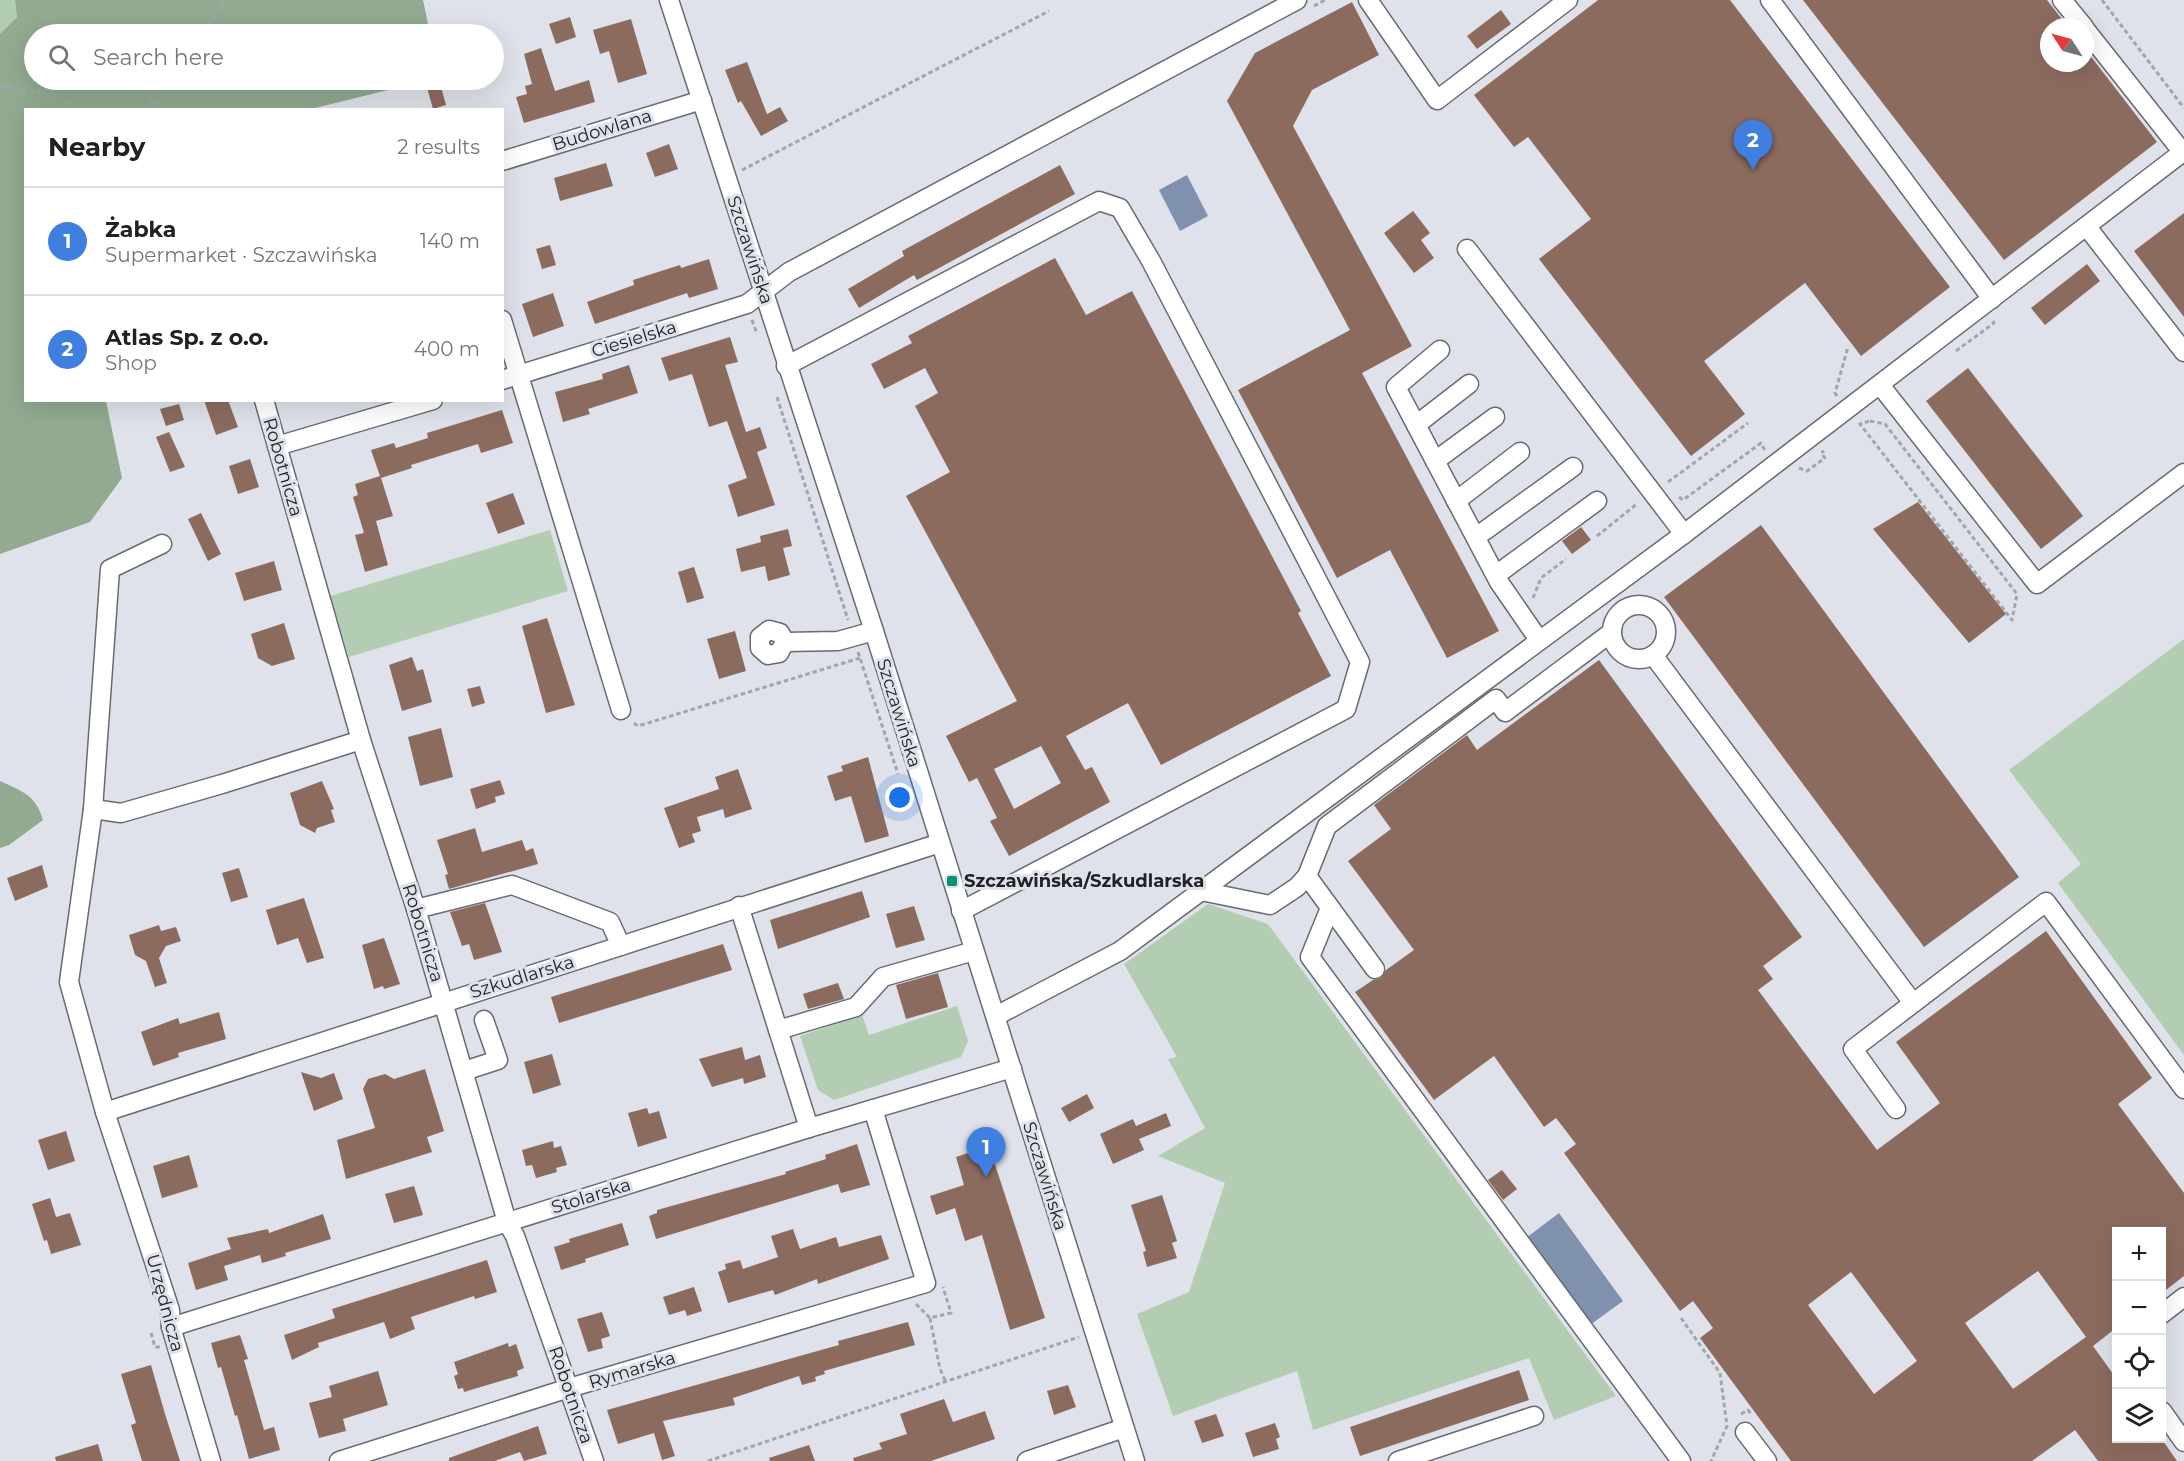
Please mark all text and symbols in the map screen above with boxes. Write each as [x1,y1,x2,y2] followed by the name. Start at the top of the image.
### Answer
[2040,18,2094,72] north arrow
[24,24,504,90] search box
[45,41,78,74] icon: search
[93,44,224,71] text: Search here
[550,104,654,156] street label: Budowlana
[1734,120,1772,170] pin: 2
[48,131,145,163] text: Nearby
[397,135,480,159] text: 2 results
[722,193,778,307] street label: Szczawińska
[105,216,176,243] text: Żabka
[64,229,71,253] text: 1
[420,229,480,253] text: 140 m
[105,243,377,267] text: Supermarket · Szczawińska
[589,316,679,362] street label: Ciesielska
[105,324,269,351] text: Atlas Sp. z o.o.
[62,337,73,361] text: 2
[414,337,480,361] text: 400 m
[105,351,157,375] text: Shop
[258,415,308,519] street label: Robotnicza
[872,656,926,770] street label: Szczawińska
[885,783,914,812] your location
[964,870,1204,892] place label: Szczawińska/Szkudlarska
[945,874,959,888] marker: Szczawińska/Szkudlarska
[398,881,448,985] street label: Robotnicza
[467,951,577,1003] street label: Szkudlarska
[1018,1119,1072,1233] street label: Szczawińska
[966,1128,1006,1177] pin: 1
[549,1174,633,1218] street label: Stolarska
[2112,1227,2166,1443] map controls
[2112,1227,2166,1281] button: +
[141,1252,189,1354] street label: Urzędnicza
[2112,1281,2166,1335] button: −
[2112,1335,2166,1389] button: locate
[544,1343,598,1447] street label: Robotnicza
[586,1346,678,1394] street label: Rymarska
[2112,1389,2166,1443] button: layers

